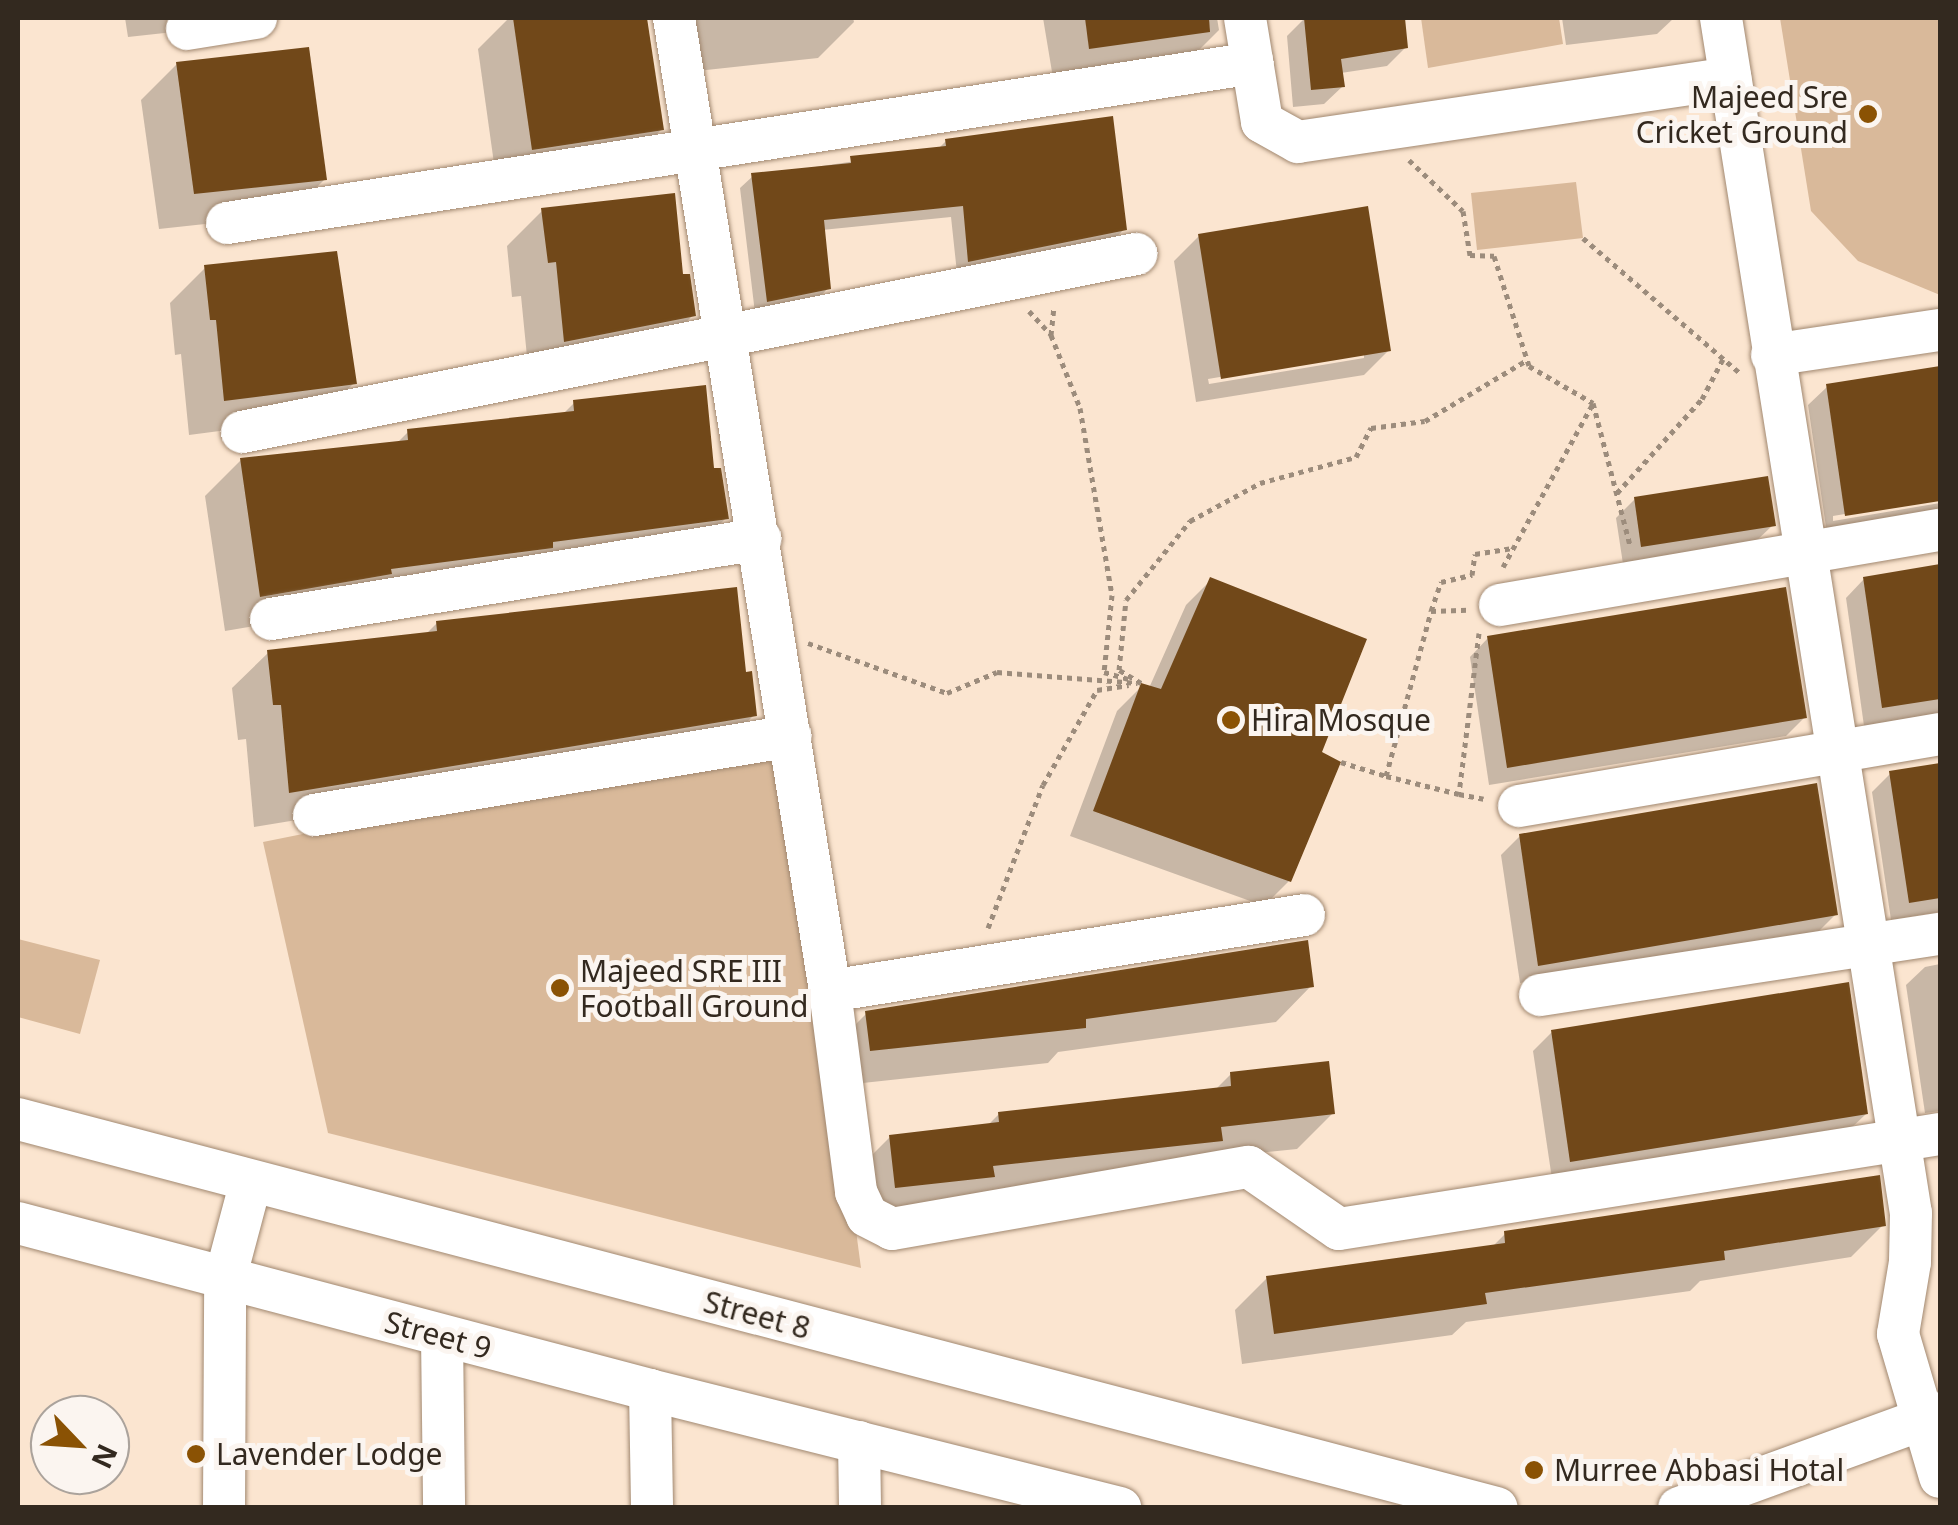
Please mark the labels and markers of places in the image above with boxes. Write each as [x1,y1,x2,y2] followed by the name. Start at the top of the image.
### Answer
[1636,79,1848,150] place label: Majeed Sre Cricket Ground
[1857,103,1879,125] marker: Majeed Sre Cricket Ground
[1251,702,1431,738] place label: Hira Mosque
[1220,709,1242,731] marker: Hira Mosque
[580,953,809,1024] place label: Majeed SRE III Football Ground
[549,977,571,999] marker: Majeed SRE III Football Ground
[216,1436,442,1472] place label: Lavender Lodge
[185,1443,207,1465] marker: Lavender Lodge
[1554,1452,1844,1488] place label: Murree Abbasi Hotal
[1523,1459,1545,1481] marker: Murree Abbasi Hotal

